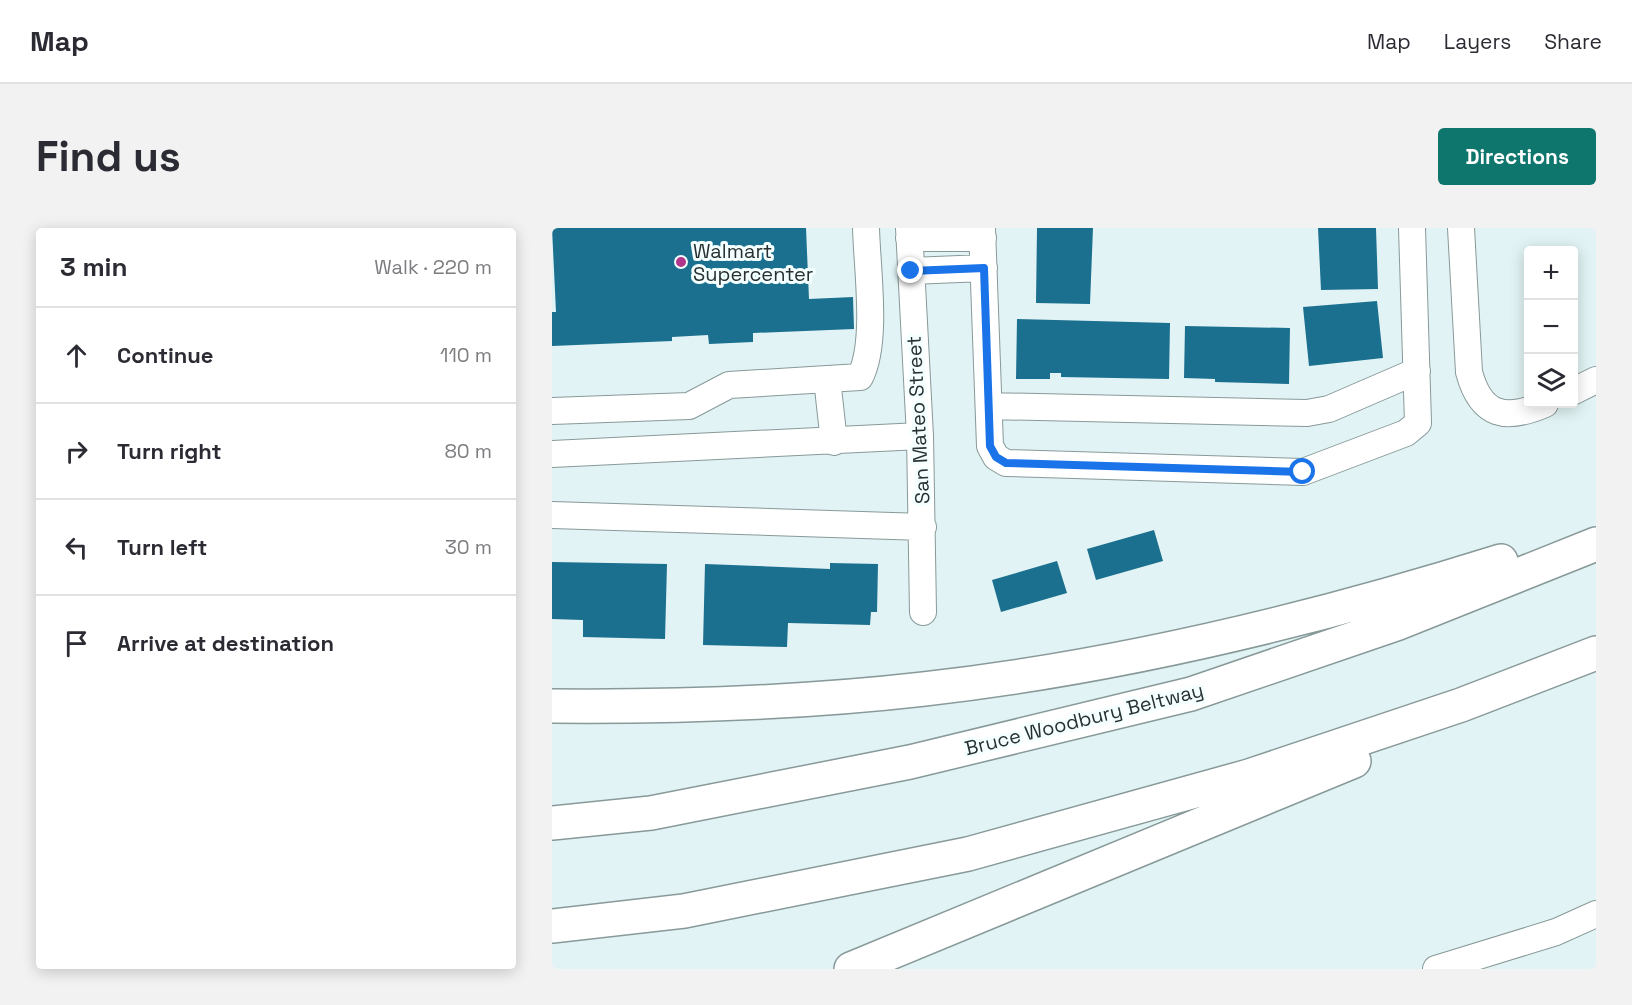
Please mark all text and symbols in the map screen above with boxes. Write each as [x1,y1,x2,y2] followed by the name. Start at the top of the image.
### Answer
[30,23,89,59] text: Map
[1367,28,1411,55] text: Map
[1444,28,1511,55] text: Layers
[1544,28,1602,55] text: Share
[1438,128,1596,185] button: Directions
[36,130,181,183] text: Find us
[693,238,813,287] place label: Walmart Supercenter
[1524,246,1578,408] map controls
[1524,246,1578,300] button: +
[60,250,128,284] text: 3 min
[374,254,492,280] text: Walk · 220 m
[674,255,688,269] marker: Walmart Supercenter
[897,257,923,283] route end
[1524,300,1578,354] button: −
[901,335,935,505] street label: San Mateo Street
[60,339,93,372] icon: ahead
[117,341,213,369] text: Continue
[440,342,492,368] text: 110 m
[1524,354,1578,408] button: layers
[60,435,93,468] icon: right
[117,437,222,465] text: Turn right
[444,438,492,464] text: 80 m
[1289,458,1315,484] route start
[60,531,93,564] icon: left
[117,533,207,561] text: Turn left
[445,534,492,560] text: 30 m
[60,627,93,660] icon: arrive
[117,629,334,657] text: Arrive at destination
[962,677,1206,761] street label: Bruce Woodbury Beltway

